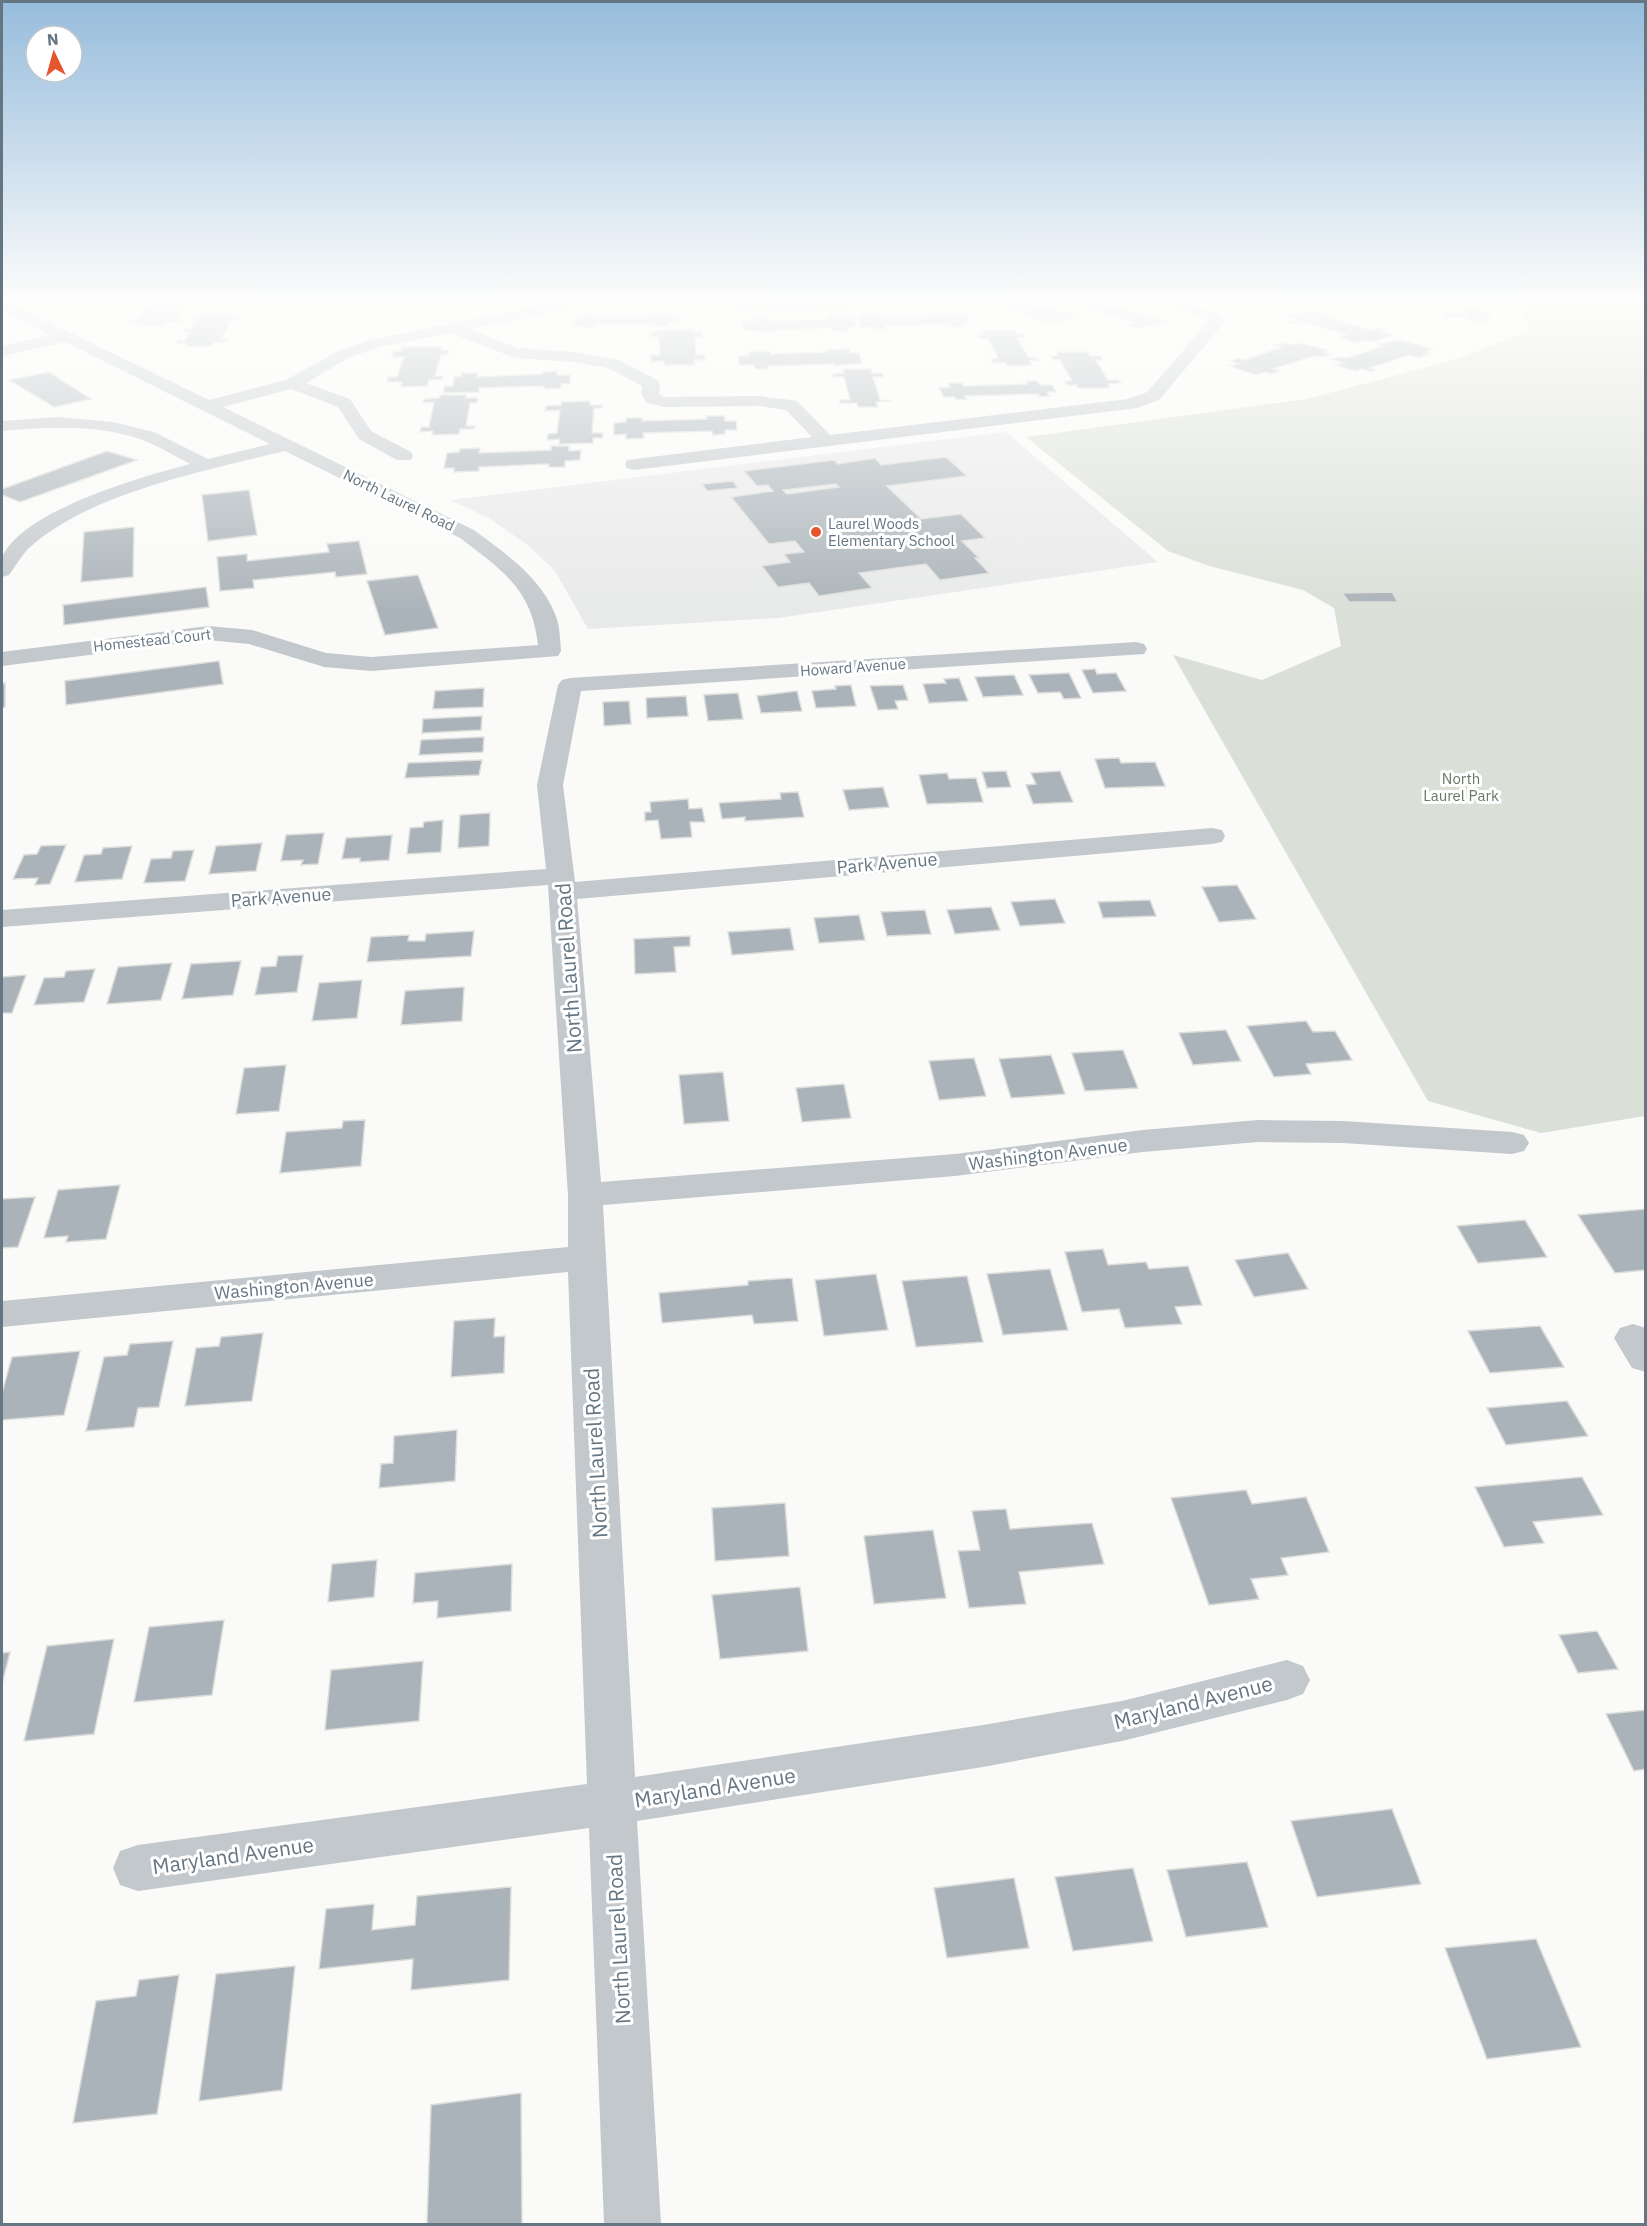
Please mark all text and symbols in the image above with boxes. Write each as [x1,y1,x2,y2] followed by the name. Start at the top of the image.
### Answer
[24,24,84,84] north arrow
[46,29,59,50] text: N
[340,465,458,535] street label: North Laurel Road
[828,514,955,550] place label: Laurel Woods Elementary School
[809,525,823,539] marker: Laurel Woods Elementary School
[92,624,212,656] street label: Homestead Court
[799,654,907,680] street label: Howard Avenue
[1423,769,1499,805] park label: North Laurel Park
[836,847,938,879] street label: Park Avenue
[230,882,332,912] street label: Park Avenue
[548,882,588,1054] street label: North Laurel Road
[967,1133,1129,1175] street label: Washington Avenue
[214,1268,375,1304] street label: Washington Avenue
[577,1367,613,1539] street label: North Laurel Road
[1111,1669,1275,1735] street label: Maryland Avenue
[632,1760,798,1814] street label: Maryland Avenue
[150,1830,316,1880] street label: Maryland Avenue
[600,1853,636,2025] street label: North Laurel Road

